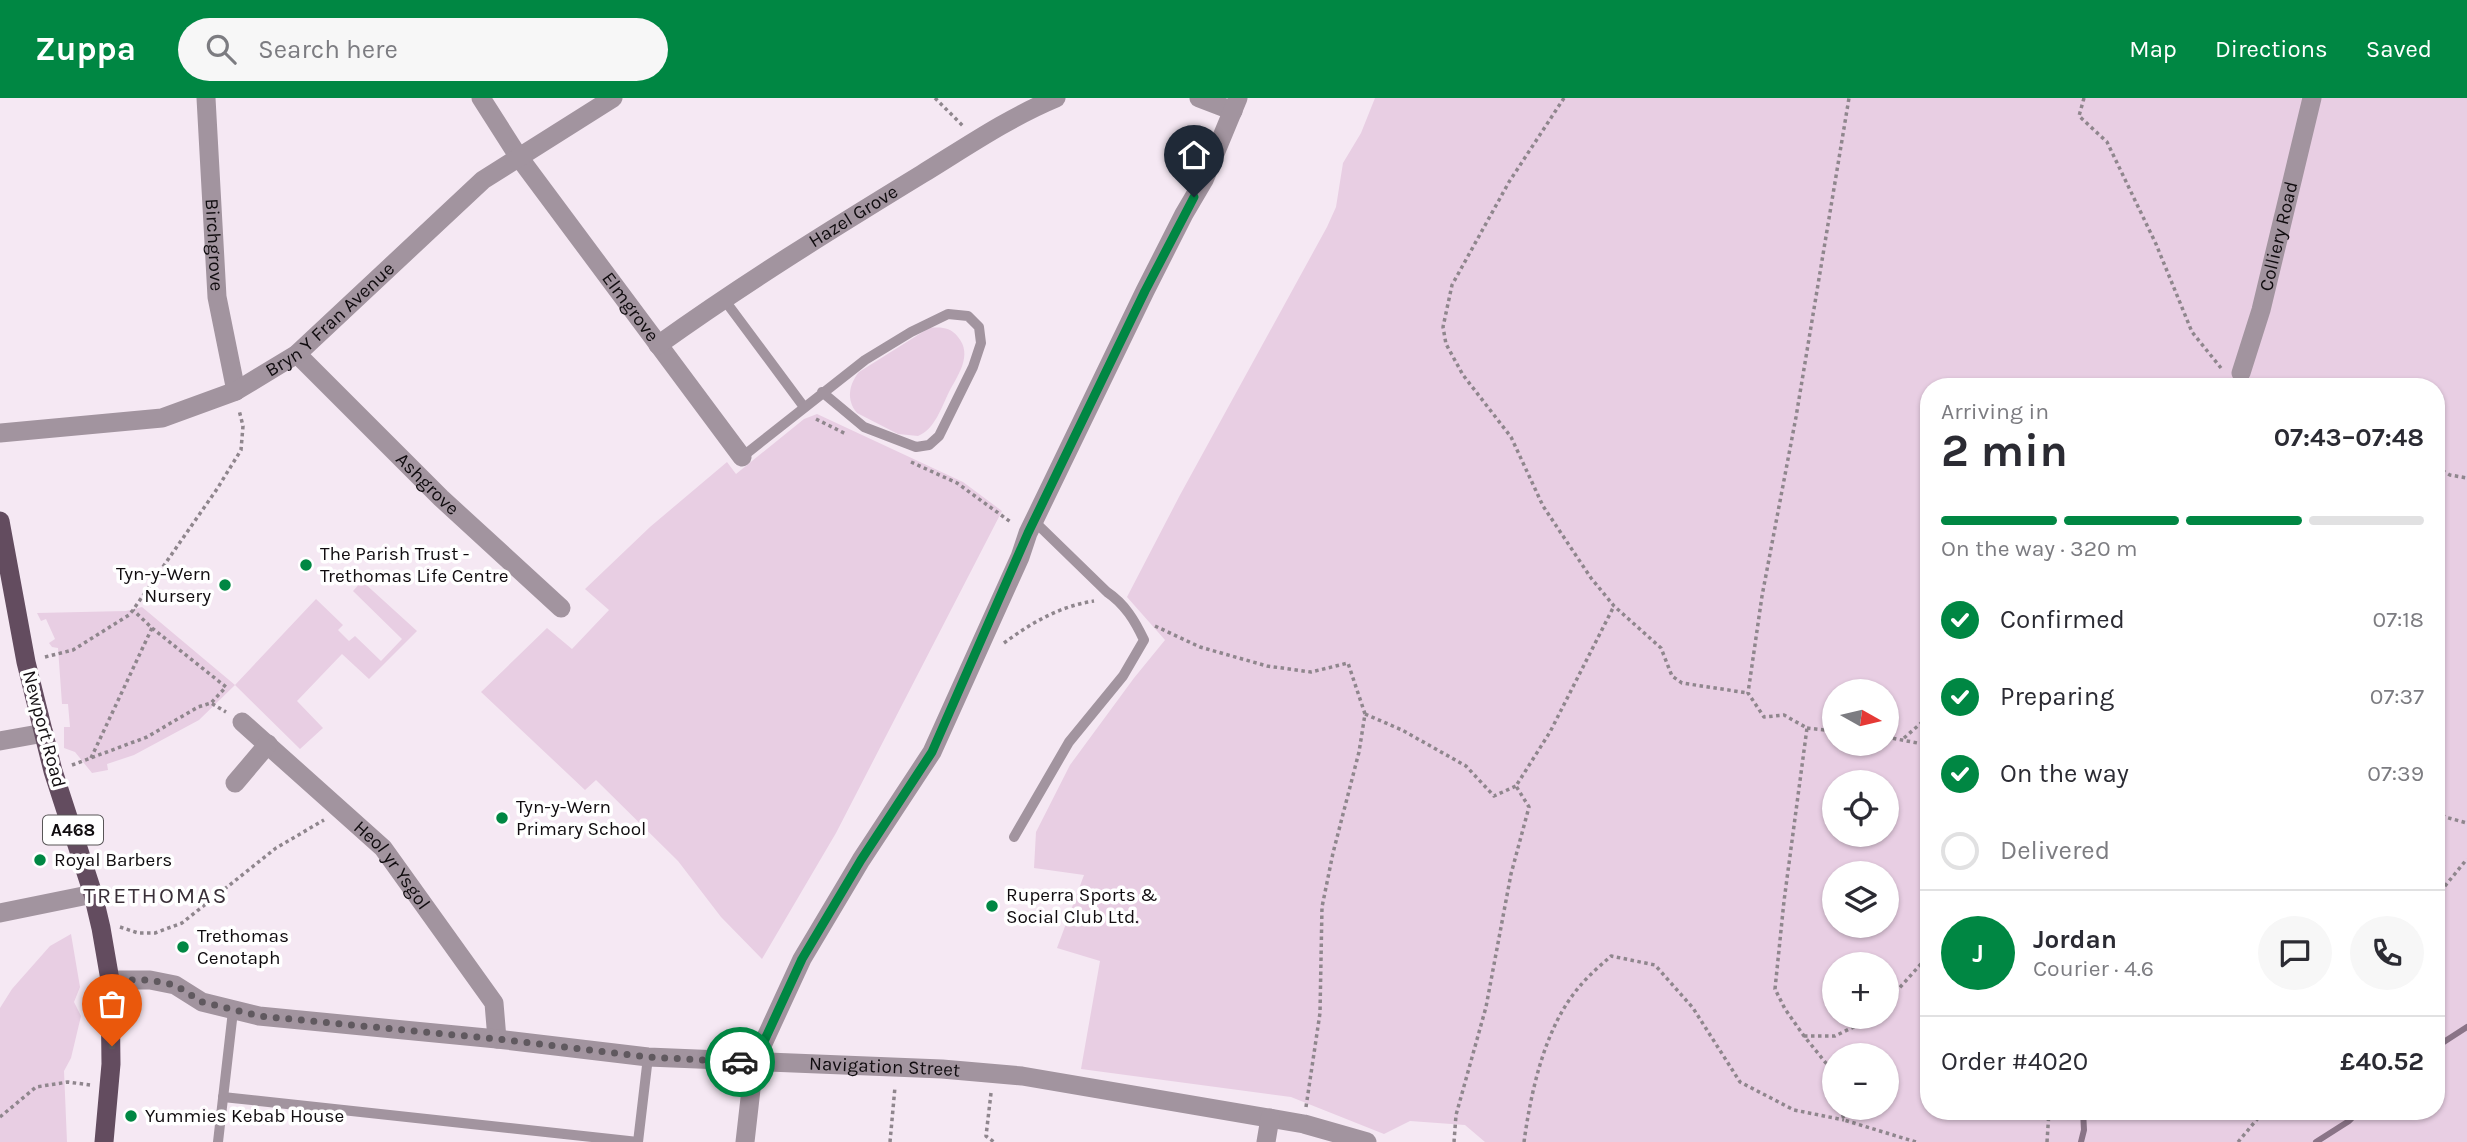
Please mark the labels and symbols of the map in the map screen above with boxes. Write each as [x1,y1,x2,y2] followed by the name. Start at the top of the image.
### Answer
[1164,125,1224,197] pin
[2255,179,2303,293] street label: Colliery Road
[805,180,902,252] street label: Hazel Grove
[201,198,228,292] street label: Birchgrove
[261,258,399,382] street label: Bryn Y Fran Avenue
[597,268,663,346] street label: Elmgrove
[391,448,463,520] street label: Ashgrove
[320,543,508,587] place label: The Parish Trust - Trethomas Life Centre
[298,557,314,573] marker: The Parish Trust - Trethomas Life Centre
[116,563,211,607] place label: Tyn-y-Wern Nursery
[217,577,233,593] marker: Tyn-y-Wern Nursery
[18,668,70,790] street label: Newport Road
[1822,679,1899,756] north arrow
[516,796,646,840] place label: Tyn-y-Wern Primary School
[494,810,510,826] marker: Tyn-y-Wern Primary School
[43,816,103,844] road number: A468
[349,816,435,914] street label: Heol yr Ysgol
[54,849,172,871] place label: Royal Barbers
[32,852,48,868] marker: Royal Barbers
[84,882,228,909] district label: TRETHOMAS
[1006,884,1158,928] place label: Ruperra Sports & Social Club Ltd.
[984,898,1000,914] marker: Ruperra Sports & Social Club Ltd.
[197,925,289,969] place label: Trethomas Cenotaph
[175,939,191,955] marker: Trethomas Cenotaph
[82,974,142,1046] pin
[705,1027,775,1097] courier
[808,1053,961,1082] street label: Navigation Street
[145,1105,344,1127] place label: Yummies Kebab House
[123,1108,139,1124] marker: Yummies Kebab House

